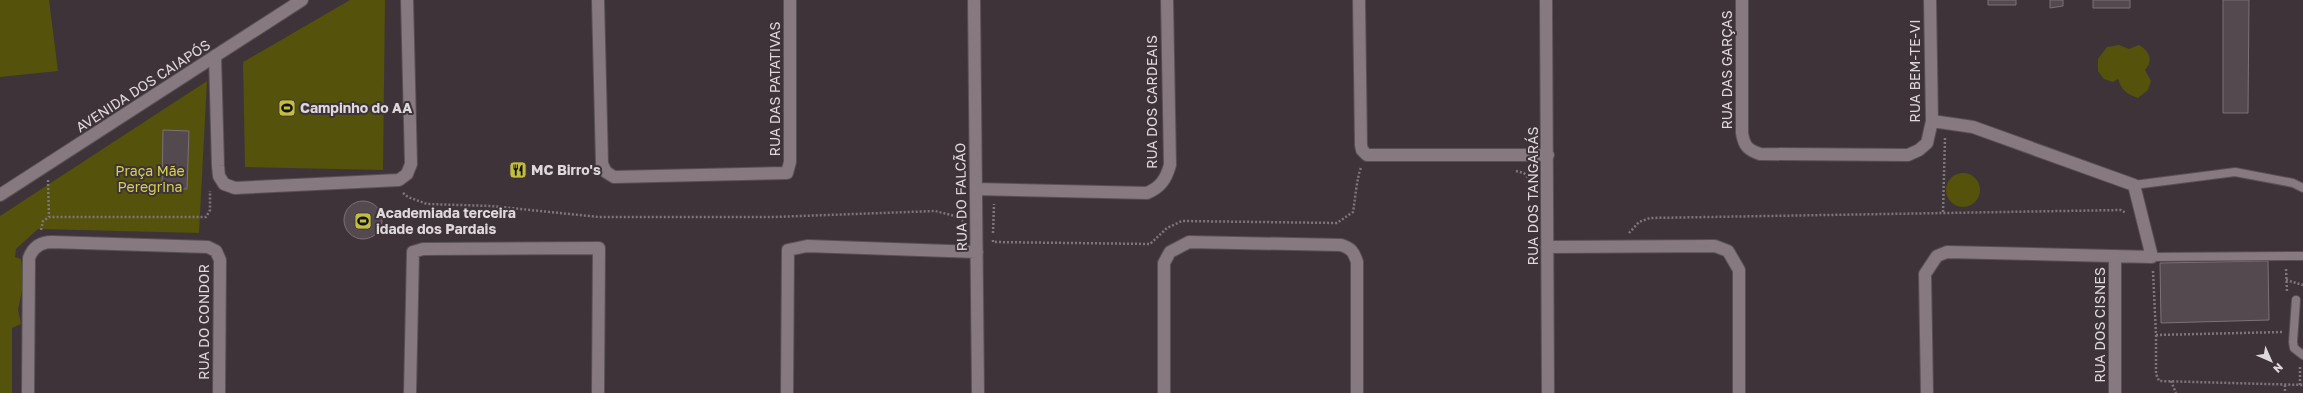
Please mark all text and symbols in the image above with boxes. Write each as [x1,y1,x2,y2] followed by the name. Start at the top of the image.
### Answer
[1718,10,1735,130] street label: RUA DAS GARÇAS
[1906,19,1923,123] street label: RUA BEM-TE-VI
[766,22,783,156] street label: RUA DAS PATATIVAS
[1143,35,1160,169] street label: RUA DOS CARDEAIS
[72,36,213,135] street label: AVENIDA DOS CAIAPÓS
[277,98,297,118] sports icon: Campinho do AA
[300,99,412,116] place label: Campinho do AA
[1524,126,1541,265] street label: RUA DOS TANGARÁS
[951,143,970,252] street label: RUA DO FALCÃO
[508,160,528,180] restaurant icon: MC Birro's
[531,161,601,178] place label: MC Birro's
[115,162,185,195] park label: Praça Mãe Peregrina
[376,204,516,237] place label: Academiada terceira idade dos Pardais
[353,211,373,231] sports icon: Academiada terceira idade dos Pardais
[195,264,212,380] street label: RUA DO CONDOR
[2091,267,2108,383] street label: RUA DOS CISNES
[2251,341,2291,381] north arrow
[2271,361,2286,376] text: N

